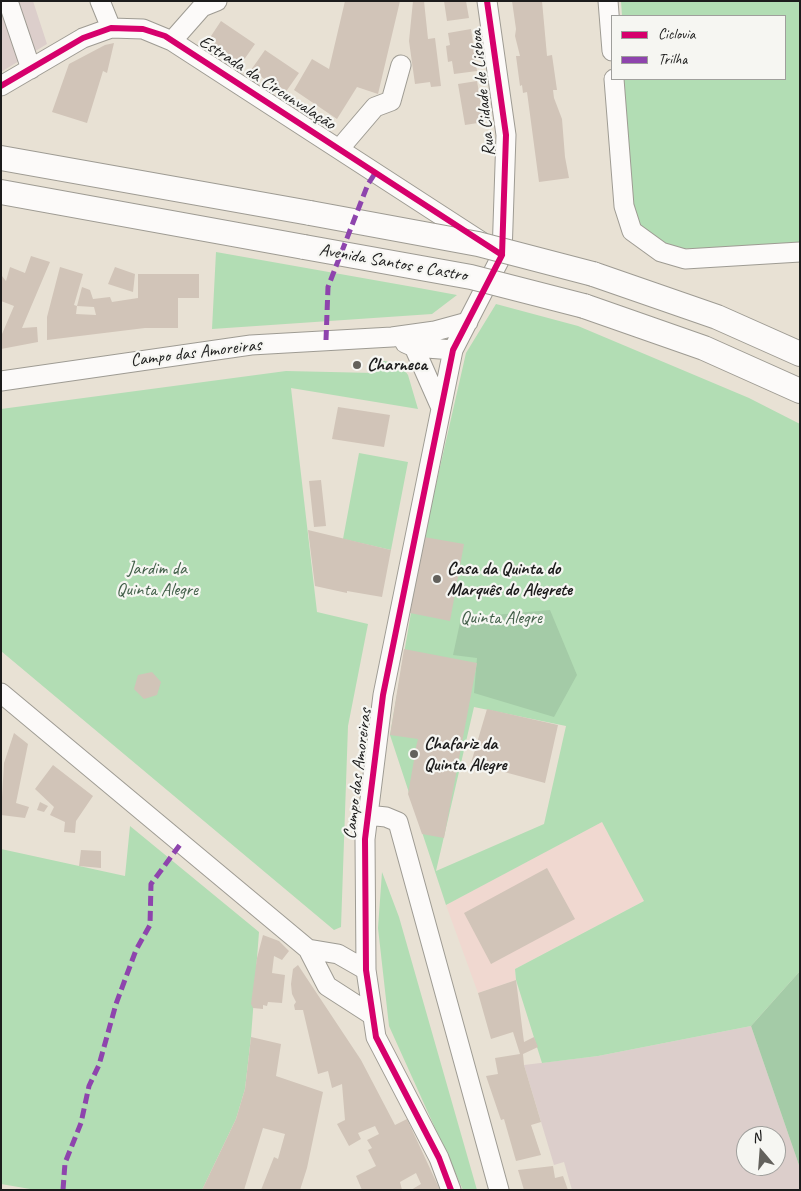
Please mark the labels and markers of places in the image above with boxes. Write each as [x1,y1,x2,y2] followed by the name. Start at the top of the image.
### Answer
[367,354,427,376] place label: Charneca
[351,359,363,371] marker: Charneca
[447,558,572,600] place label: Casa da Quinta do Marquês do Alegrete
[431,573,443,585] marker: Casa da Quinta do Marquês do Alegrete
[424,733,507,776] place label: Chafariz da Quinta Alegre
[408,748,420,760] marker: Chafariz da Quinta Alegre

